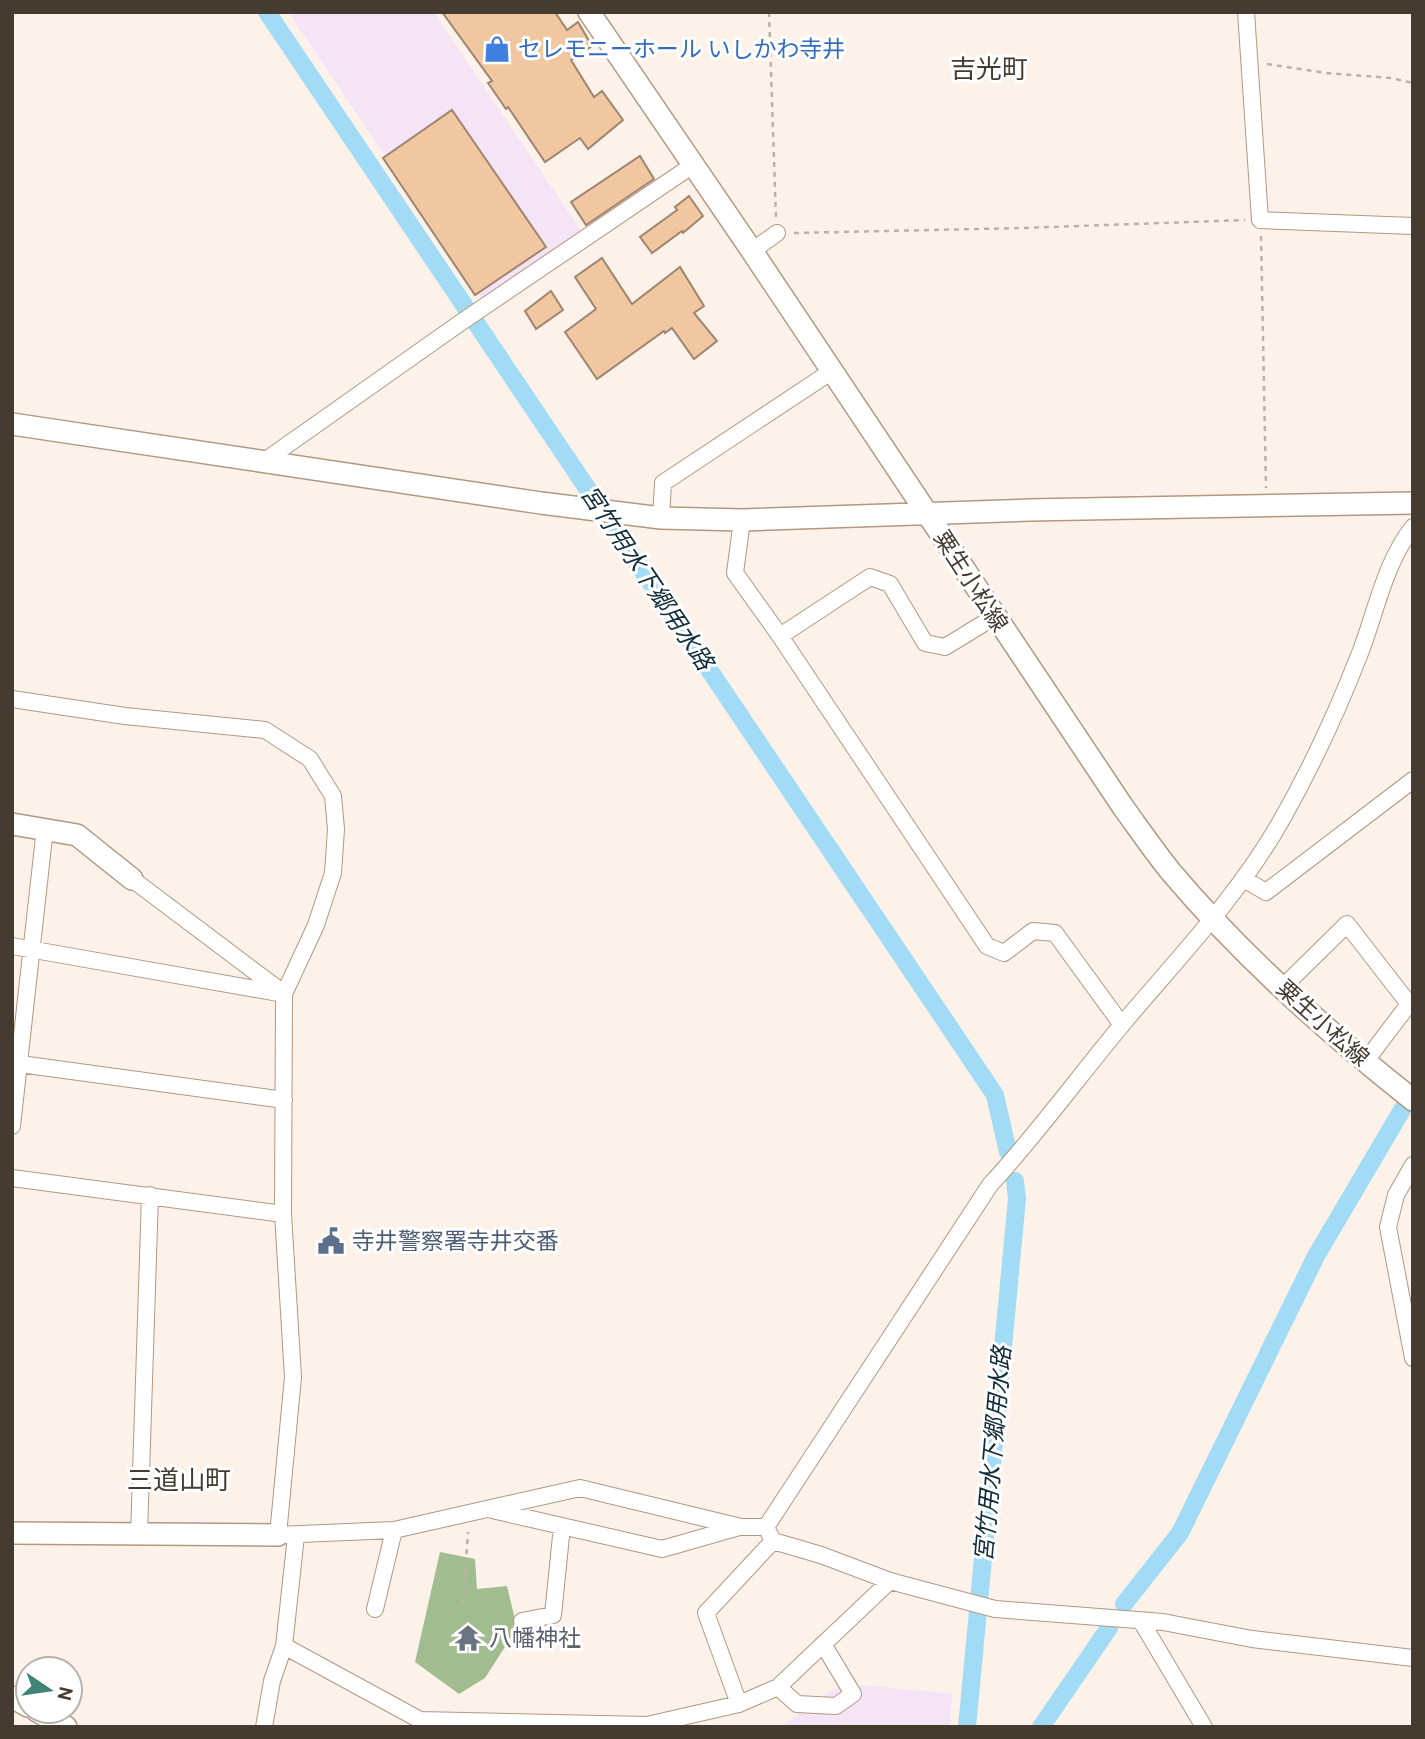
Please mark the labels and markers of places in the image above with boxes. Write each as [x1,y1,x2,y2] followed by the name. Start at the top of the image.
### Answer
[482,34,512,64] shop icon: セレモニーホール いしかわ寺井
[518,37,845,66] place label: セレモニーホール いしかわ寺井
[316,1226,346,1256] public building icon: 寺井警察署寺井交番
[352,1229,559,1258] place label: 寺井警察署寺井交番
[453,1623,483,1653] temple icon: 八幡神社
[489,1626,581,1655] place label: 八幡神社

